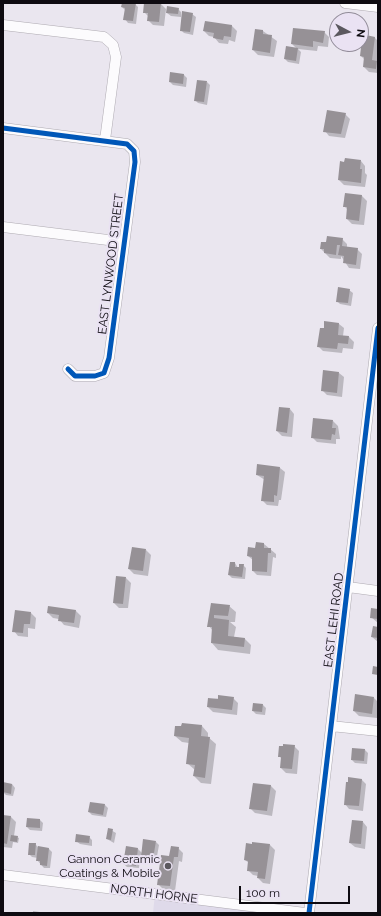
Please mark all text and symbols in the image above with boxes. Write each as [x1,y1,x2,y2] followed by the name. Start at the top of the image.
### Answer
[329,12,369,52] north arrow
[353,28,367,38] text: N
[95,193,127,335] street label: EAST LYNWOOD STREET
[321,572,347,668] street label: EAST LEHI ROAD
[59,852,160,880] place label: Gannon Ceramic Coatings & Mobile
[163,861,173,871] marker: Gannon Ceramic Coatings & Mobile
[241,878,352,904] scale bar
[110,882,198,906] street label: NORTH HORNE
[246,886,280,900] text: 100 m

